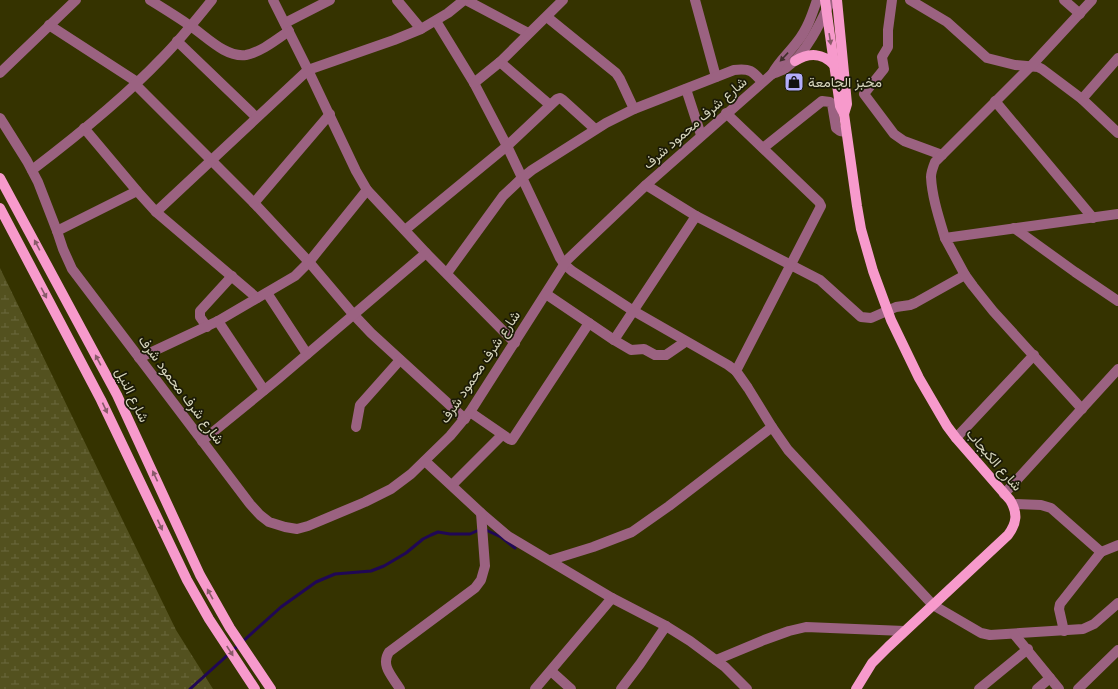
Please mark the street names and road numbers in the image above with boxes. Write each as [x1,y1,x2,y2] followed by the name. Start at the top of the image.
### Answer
[640,74,752,174] street label: شارع شرف محمود شرف
[437,308,526,428] street label: شارع شرف محمود شرف
[133,333,227,449] street label: شارع شرف محمود شرف
[110,365,152,426] street label: شارع النيل
[961,426,1025,496] street label: شارع الكبجاب

